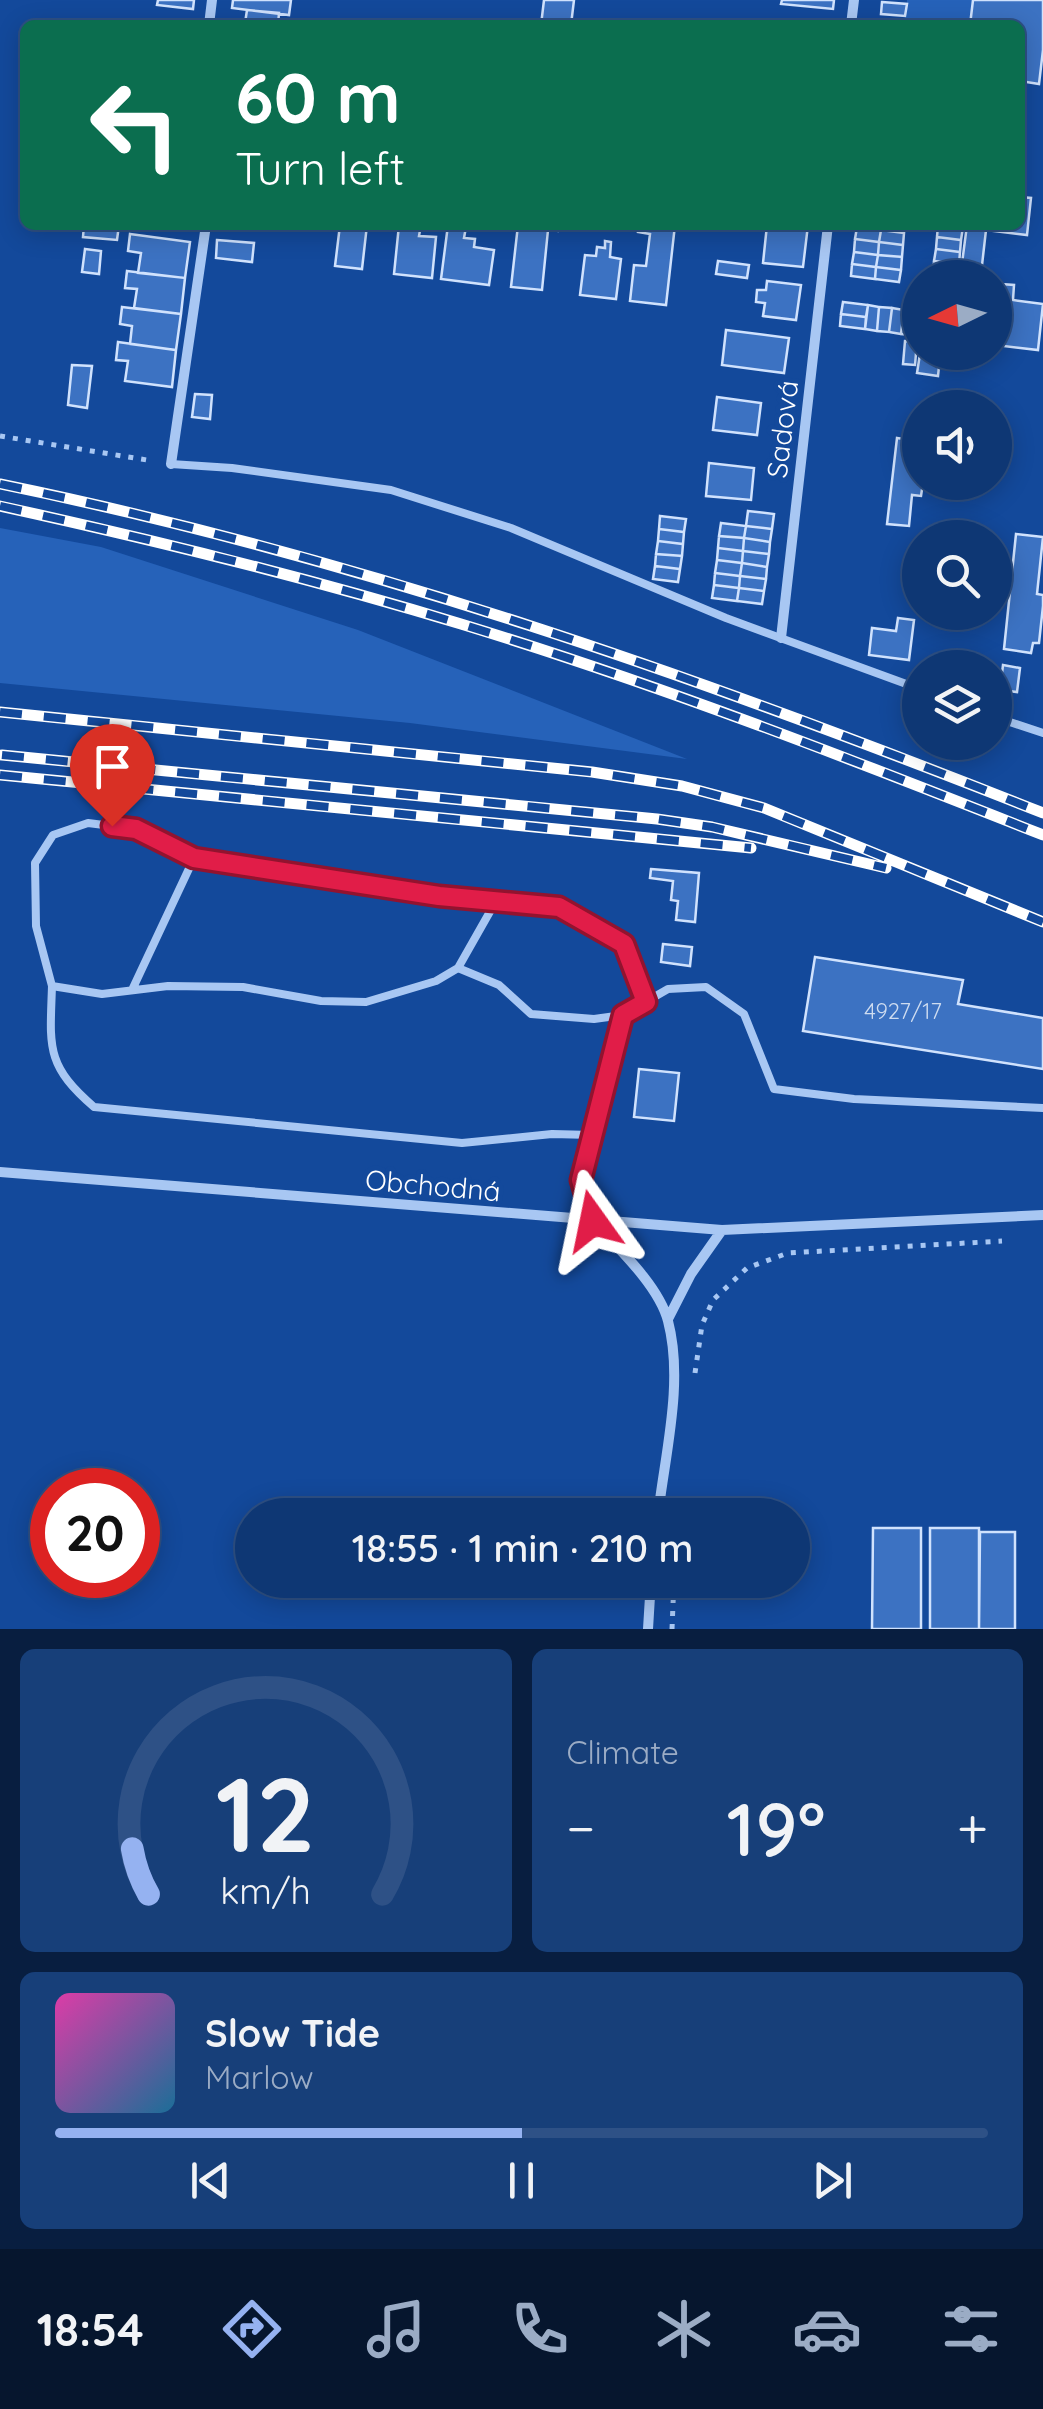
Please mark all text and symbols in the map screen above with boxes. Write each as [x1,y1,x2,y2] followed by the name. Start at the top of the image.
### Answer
[235,53,401,141] text: 60 m
[70,60,200,190] icon: left
[235,140,405,196] text: Turn left
[902,260,1012,370] north arrow
[902,260,1012,760] map controls
[759,378,805,480] street label: Sadová
[902,390,1012,500] button: sound
[902,520,1012,630] button: search
[902,650,1012,760] button: layers
[70,724,155,827] pin
[85,739,140,794] icon: arrive
[864,997,942,1025] house number: 4927/17
[364,1162,502,1208] street label: Obchodná
[541,1169,645,1273] position arrow
[30,1468,160,1598] speed limit sign: 20
[352,1524,693,1572] text: 18:55 · 1 min · 210 m
[567,1732,679,1772] text: Climate
[216,1748,316,1878] text: 12
[727,1781,826,1875] text: 19°
[567,1793,595,1862] text: −
[957,1793,988,1862] text: +
[220,1868,311,1913] text: km/h
[205,2009,380,2057] text: Slow Tide
[205,2057,314,2097] text: Marlow
[183,2153,238,2208] icon: previous
[494,2153,549,2208] icon: pause
[805,2153,860,2208] icon: next
[217,2294,287,2364] icon: directions
[361,2294,431,2364] icon: music
[505,2294,575,2364] icon: phone
[649,2294,719,2364] icon: climate
[792,2294,862,2364] icon: car
[936,2294,1006,2364] icon: filters
[37,2301,144,2357] text: 18:54

